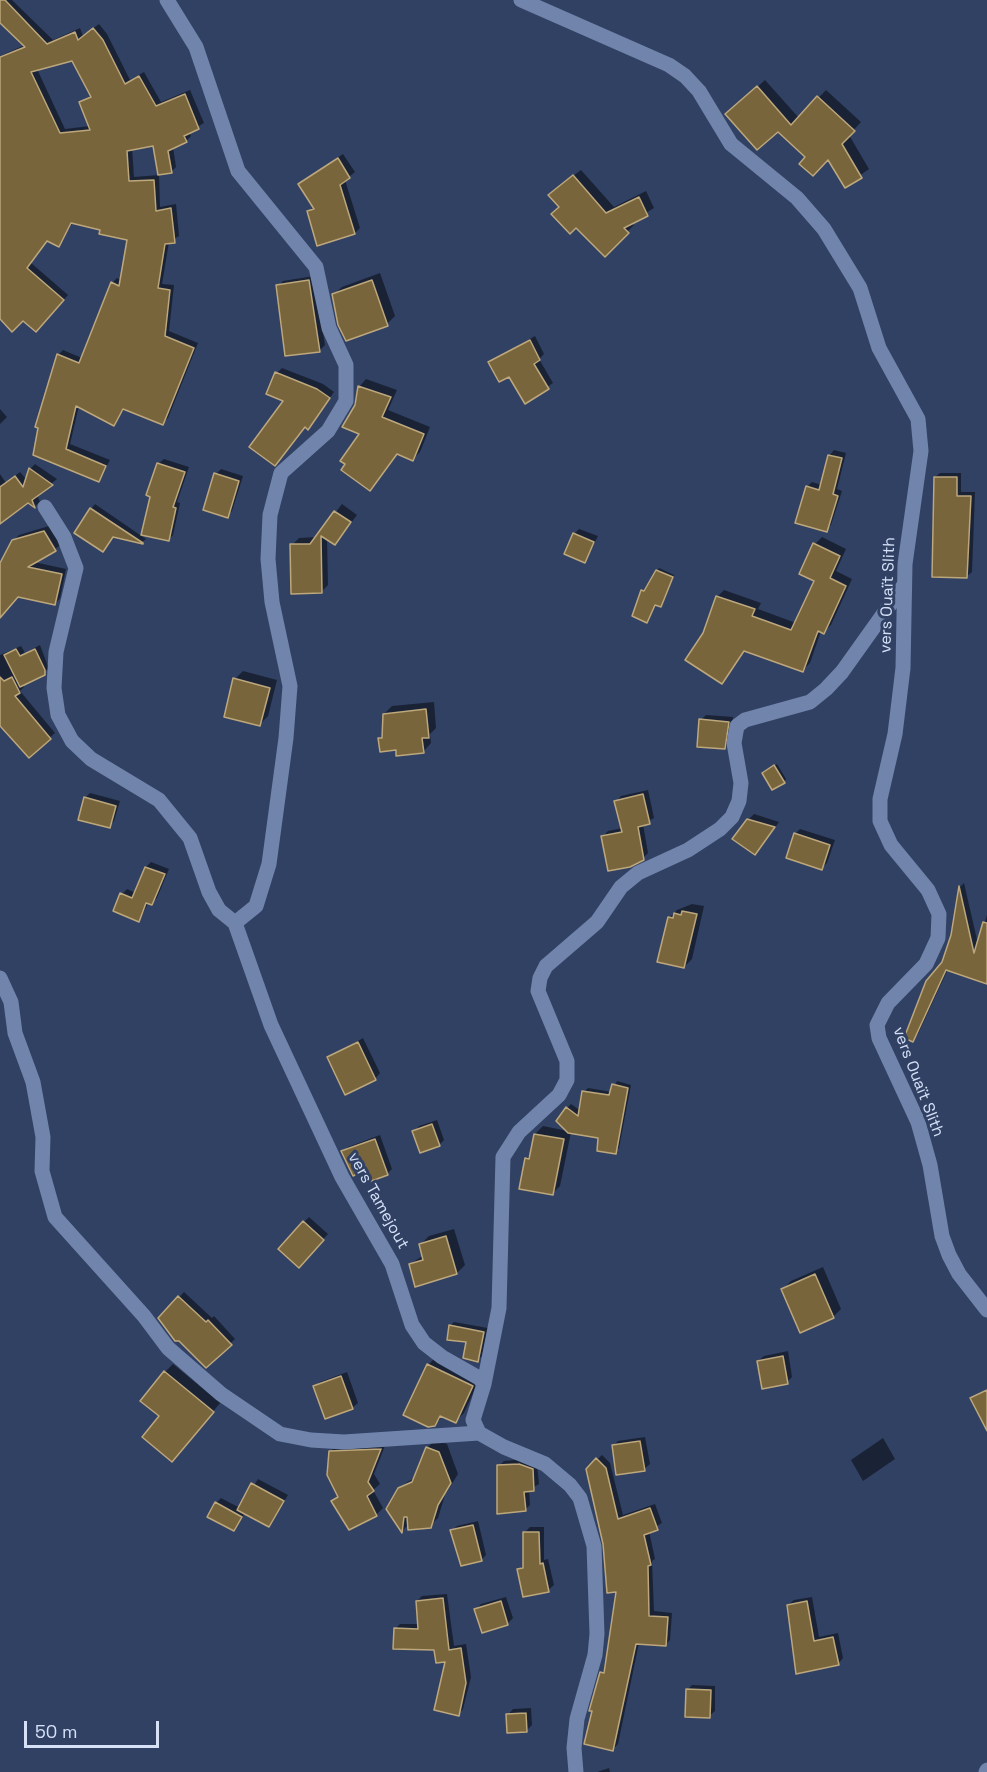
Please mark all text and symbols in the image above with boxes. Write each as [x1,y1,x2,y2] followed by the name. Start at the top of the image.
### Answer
[876,537,900,653] street label: vers Ouaït Slith
[888,1024,948,1140] street label: vers Ouaït Slith
[344,1149,412,1253] street label: vers Tamejout
[27,1709,162,1747] scale bar
[35,1720,77,1743] text: 50 m

